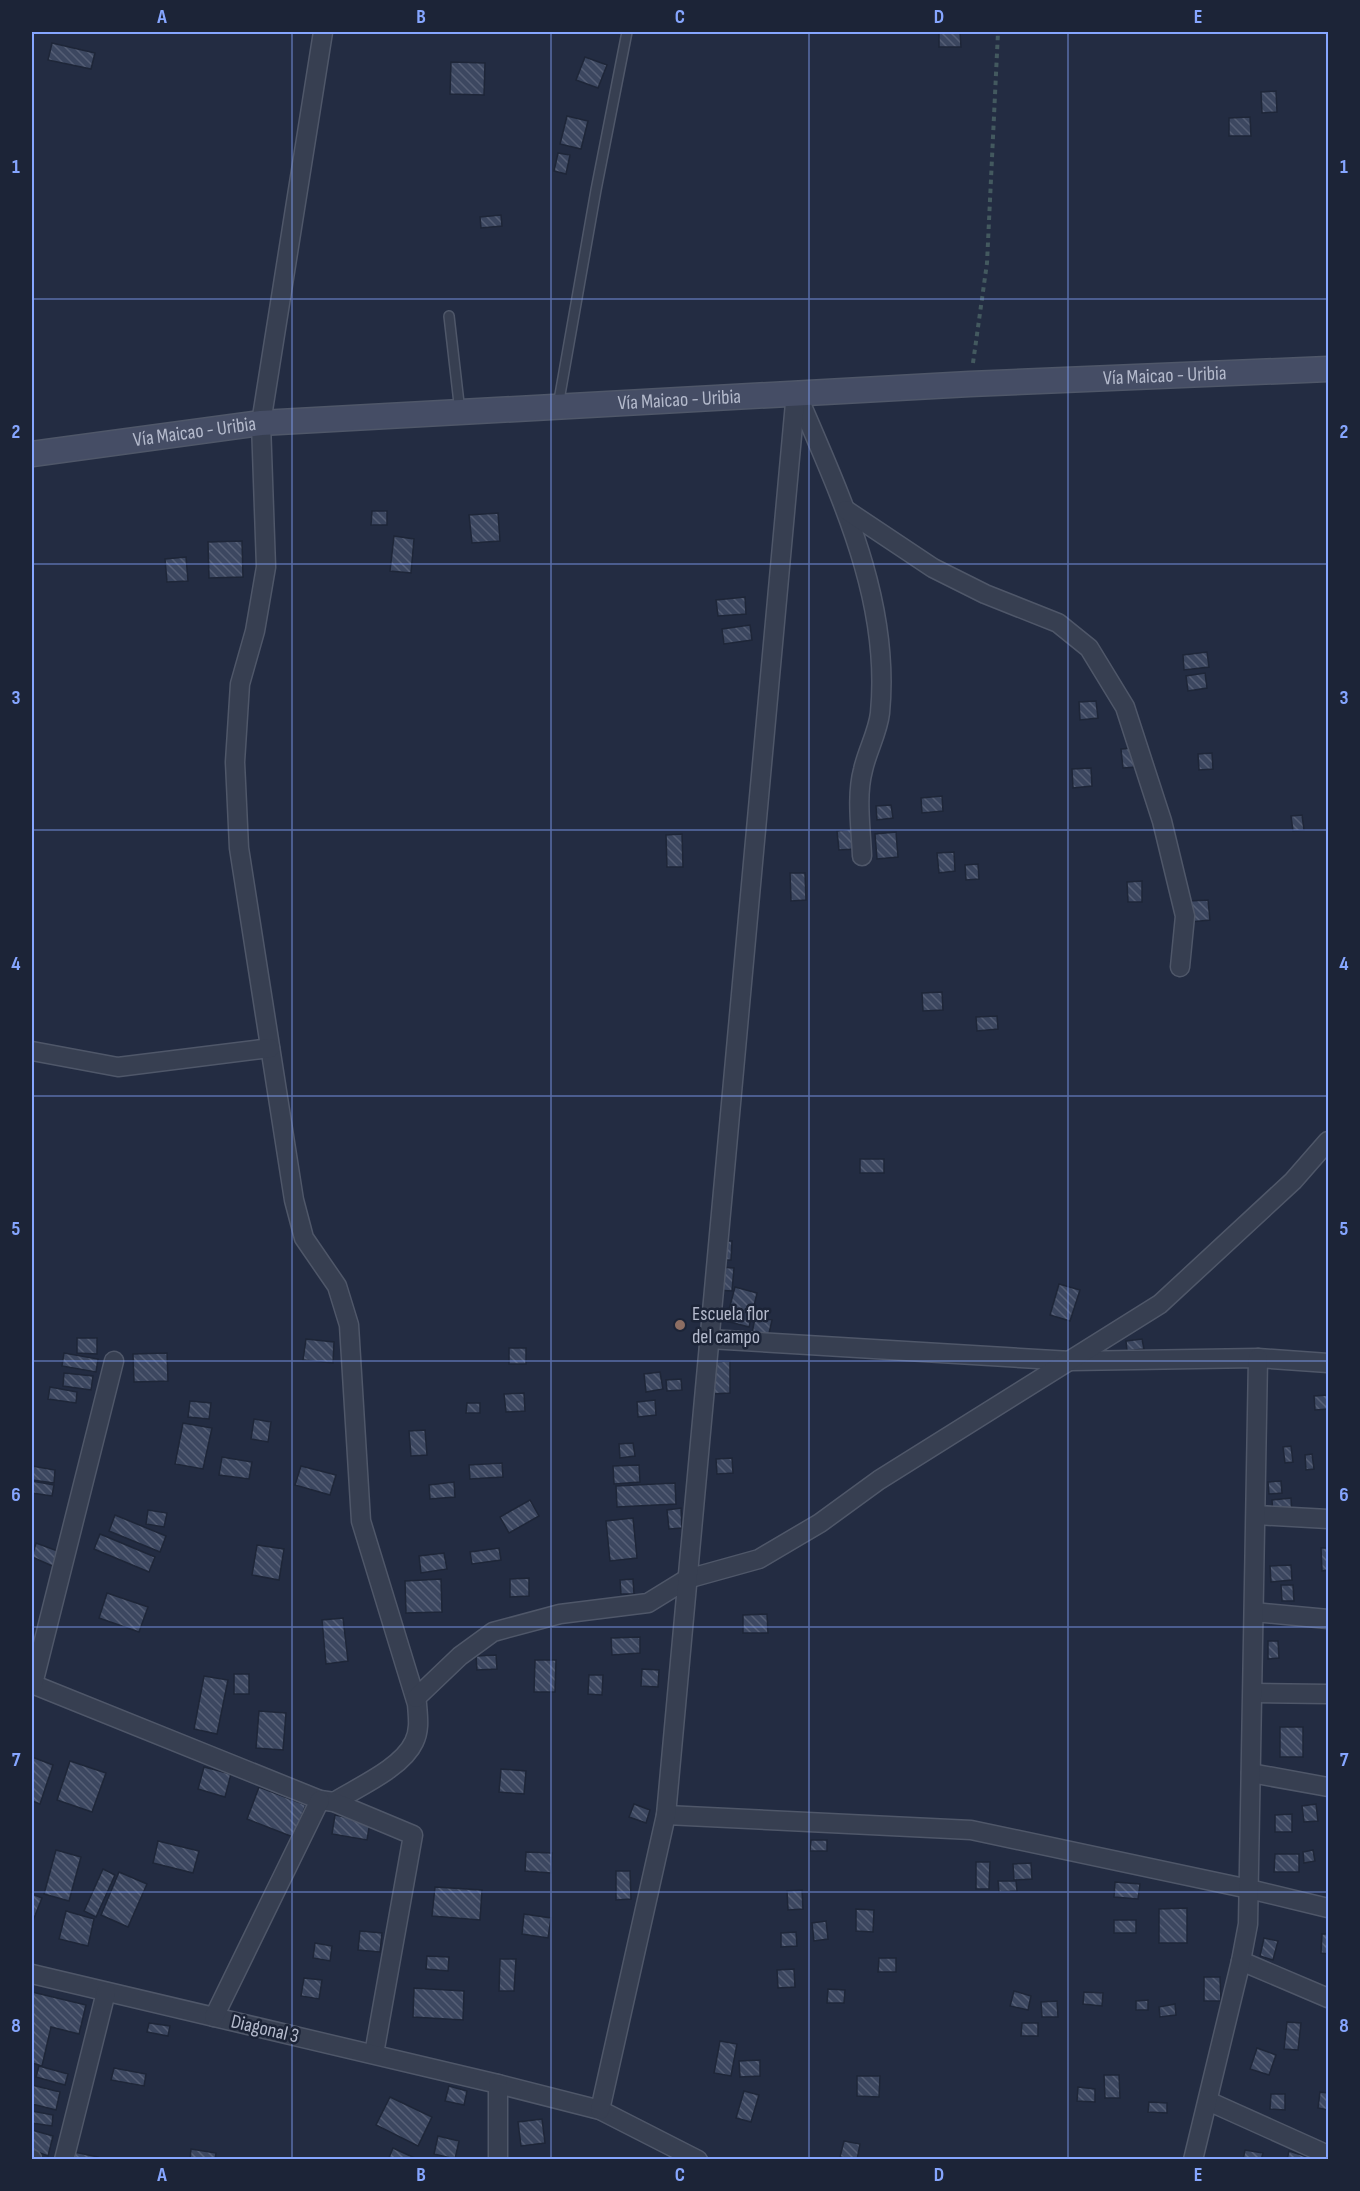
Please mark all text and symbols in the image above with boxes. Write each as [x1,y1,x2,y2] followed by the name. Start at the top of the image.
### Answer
[156,5,167,29] text: A
[416,5,426,29] text: B
[675,5,685,29] text: C
[934,5,944,29] text: D
[1194,5,1202,29] text: E
[12,155,20,179] text: 1
[1340,155,1348,179] text: 1
[1102,361,1227,390] street label: Vía Maicao - Uribia
[617,385,742,415] street label: Vía Maicao - Uribia
[132,412,257,452] street label: Vía Maicao - Uribia
[12,420,20,444] text: 2
[1340,420,1348,444] text: 2
[12,686,21,710] text: 3
[1340,686,1349,710] text: 3
[11,952,21,976] text: 4
[1339,952,1349,976] text: 4
[12,1217,21,1241] text: 5
[1340,1217,1349,1241] text: 5
[692,1302,769,1349] place label: Escuela flor del campo
[673,1318,687,1332] marker: Escuela flor del campo
[11,1483,21,1507] text: 6
[1339,1483,1349,1507] text: 6
[12,1748,21,1772] text: 7
[1340,1748,1349,1772] text: 7
[229,2010,301,2048] street label: Diagonal 3
[11,2014,21,2038] text: 8
[1339,2014,1349,2038] text: 8
[156,2163,167,2187] text: A
[416,2163,426,2187] text: B
[675,2163,685,2187] text: C
[934,2163,944,2187] text: D
[1194,2163,1202,2187] text: E

